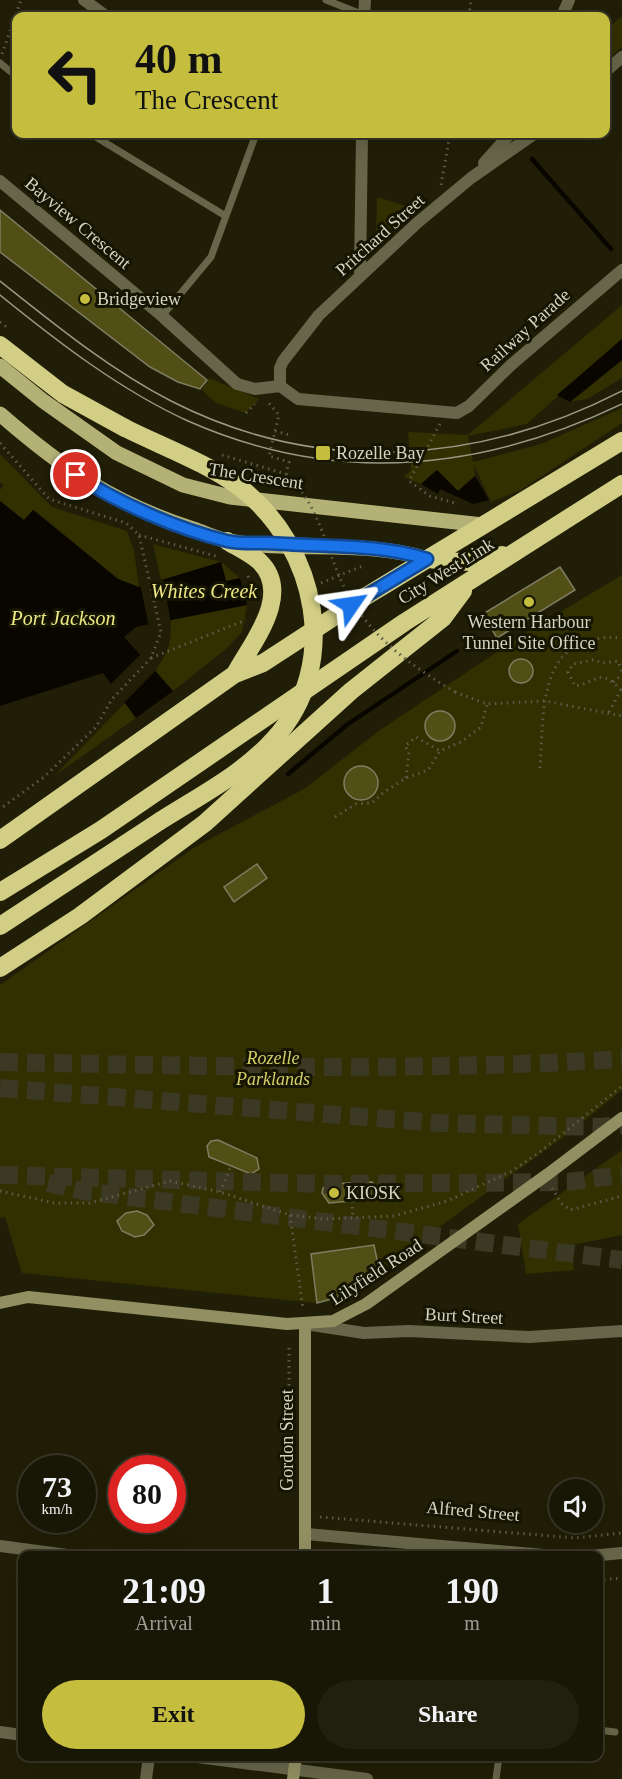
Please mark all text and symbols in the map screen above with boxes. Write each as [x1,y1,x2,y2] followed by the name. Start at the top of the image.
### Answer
[36,36,114,114] icon: left
[135,36,223,82] text: 40 m
[135,85,278,115] text: The Crescent
[21,173,135,273] street label: Bayview Crescent
[332,190,428,280] street label: Pritchard Street
[476,285,574,375] street label: Railway Parade
[97,289,181,309] place label: Bridgeview
[78,292,92,306] marker: Bridgeview
[336,443,424,463] place label: Rozelle Bay
[314,444,332,462] marker: Rozelle Bay
[50,449,101,500] pin
[59,458,92,491] icon: arrive
[207,459,305,493] street label: The Crescent
[394,534,498,608] street label: City West Link
[319,573,383,637] position arrow
[151,580,258,602] water label: Whites Creek
[522,595,536,609] marker: Western Harbour Tunnel Site Office
[10,607,115,629] water label: Port Jackson
[463,612,596,653] place label: Western Harbour Tunnel Site Office
[235,1048,310,1089] park label: Rozelle Parklands
[346,1183,401,1203] place label: KIOSK
[327,1186,341,1200] marker: KIOSK
[326,1235,426,1309] street label: Lilyfield Road
[424,1304,504,1328] street label: Burt Street
[277,1389,297,1491] street label: Gordon Street
[108,1455,186,1533] speed limit sign: 80
[42,1470,72,1503] text: 73
[549,1479,603,1533] map controls
[549,1479,603,1533] button: sound
[426,1497,520,1525] street label: Alfred Street
[42,1501,72,1517] text: km/h
[122,1571,206,1611] text: 21:09
[317,1571,335,1611] text: 1
[445,1571,499,1611] text: 190
[135,1612,193,1634] text: Arrival
[310,1612,341,1634] text: min
[464,1612,480,1634] text: m
[42,1680,305,1749] button: Exit
[317,1680,579,1749] button: Share

